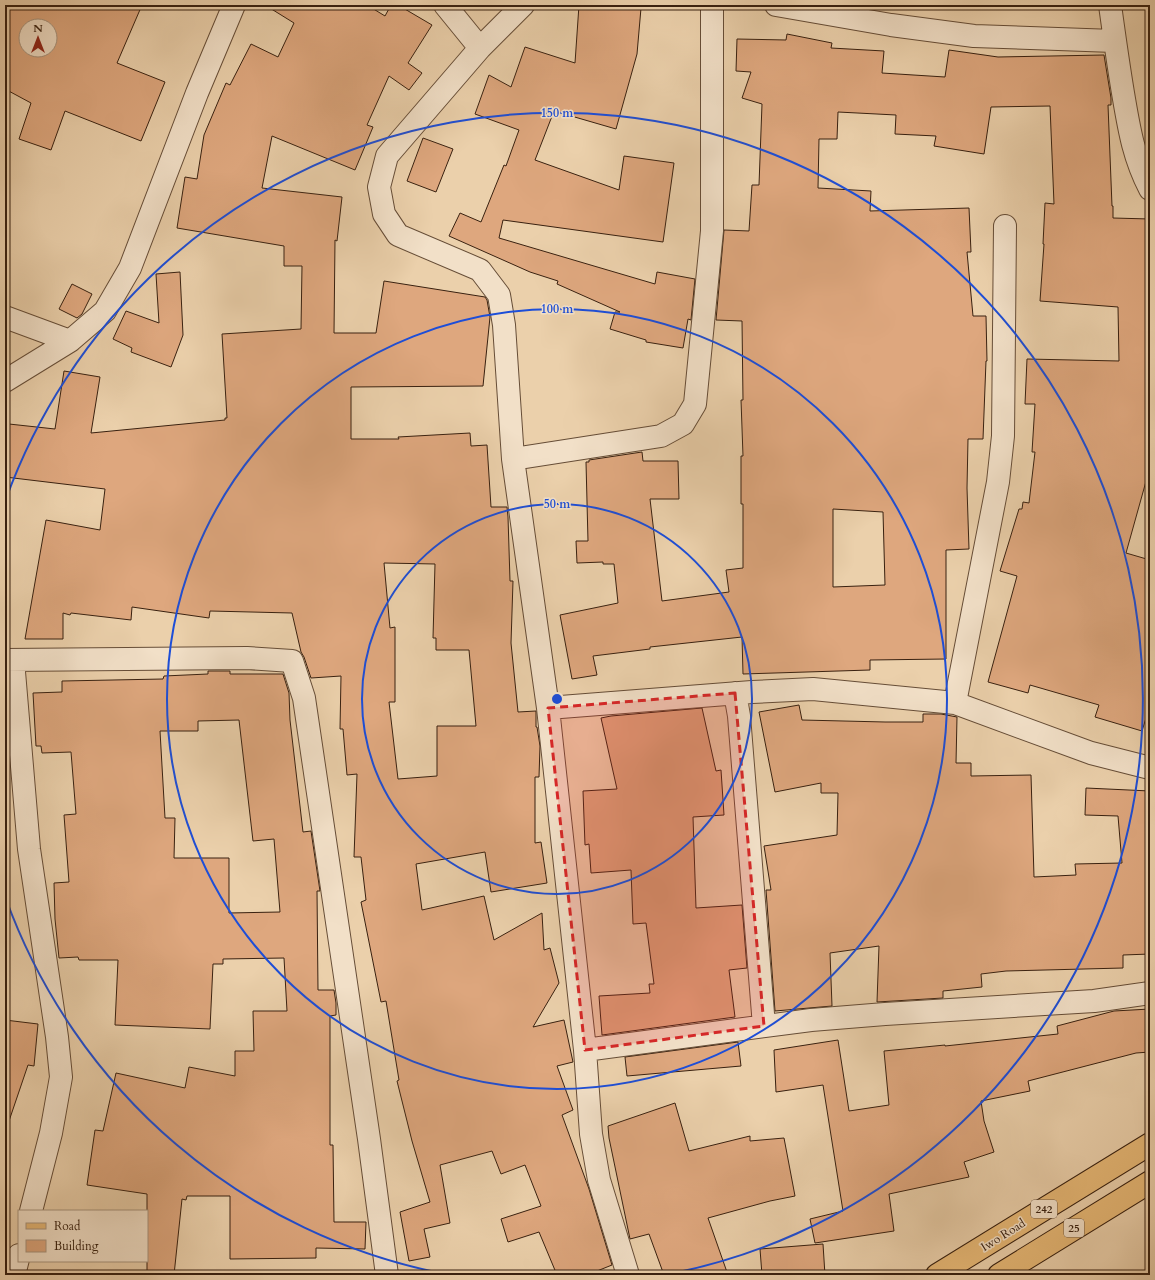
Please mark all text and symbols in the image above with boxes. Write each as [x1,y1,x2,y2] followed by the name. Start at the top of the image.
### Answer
[18,18,58,58] north arrow
[33,21,43,36] text: N
[541,105,574,121] text: 150 m
[541,301,574,317] text: 100 m
[544,496,571,512] text: 50 m
[550,692,564,706] centre of rings
[1031,1200,1057,1218] road number: 242
[18,1210,148,1262] legend
[978,1215,1029,1255] street label: Iwo Road
[54,1218,81,1234] text: Road
[1064,1219,1084,1237] road number: 25
[54,1238,99,1254] text: Building

